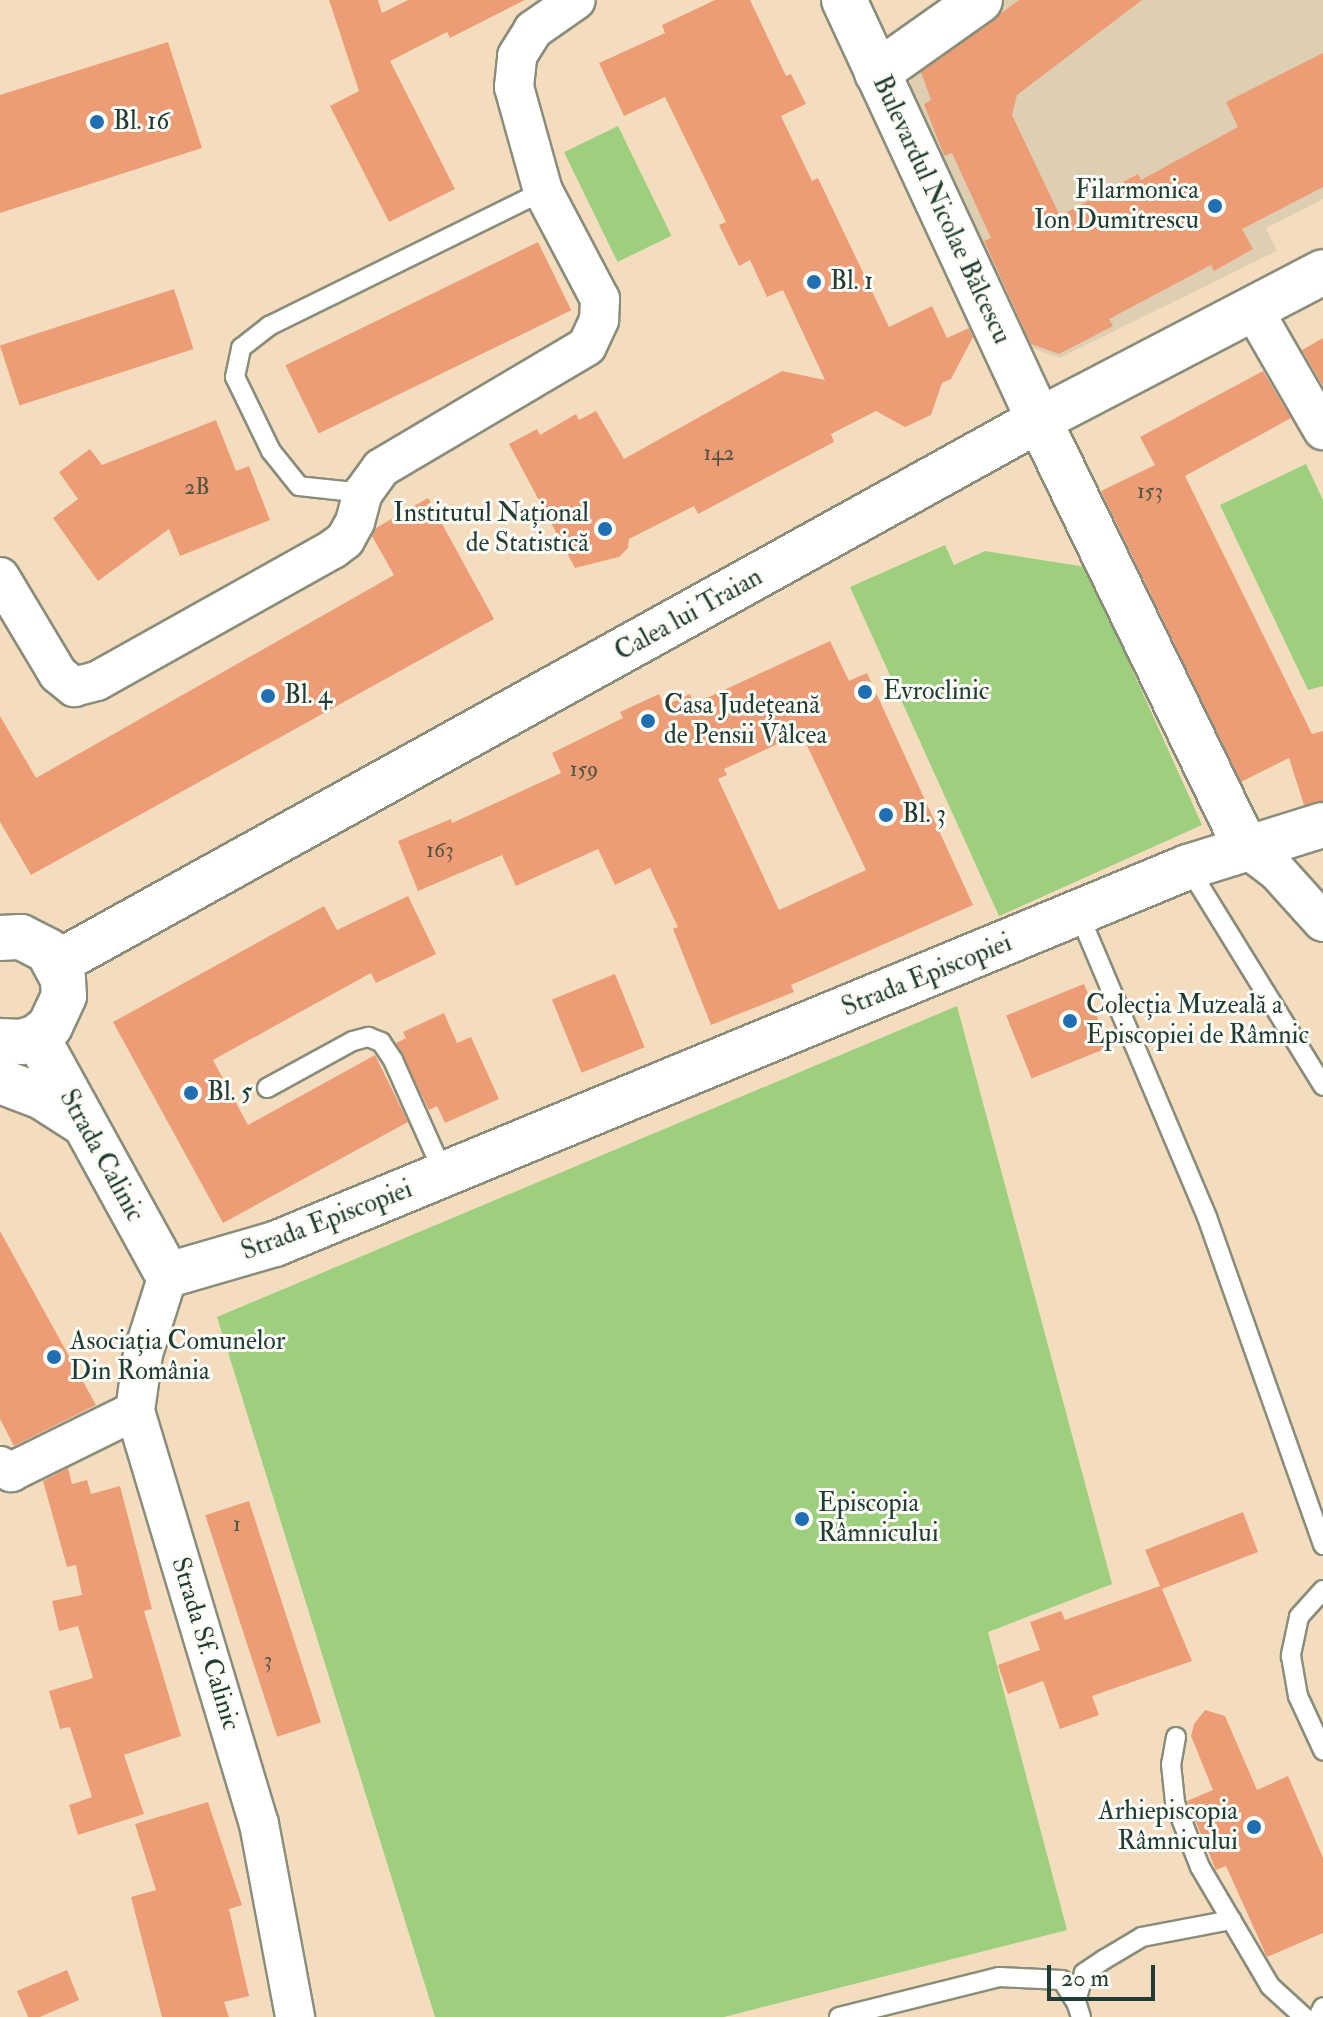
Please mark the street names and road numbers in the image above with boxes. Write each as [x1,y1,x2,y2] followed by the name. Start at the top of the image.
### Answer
[865,71,1017,349] street label: Bulevardul Nicolae Bălcescu
[610,562,768,668] street label: Calea lui Traian
[838,928,1016,1024] street label: Strada Episcopiei
[52,1085,150,1227] street label: Strada Calinic
[237,1174,417,1268] street label: Strada Episcopiei
[164,1554,246,1734] street label: Strada Sf. Calinic

